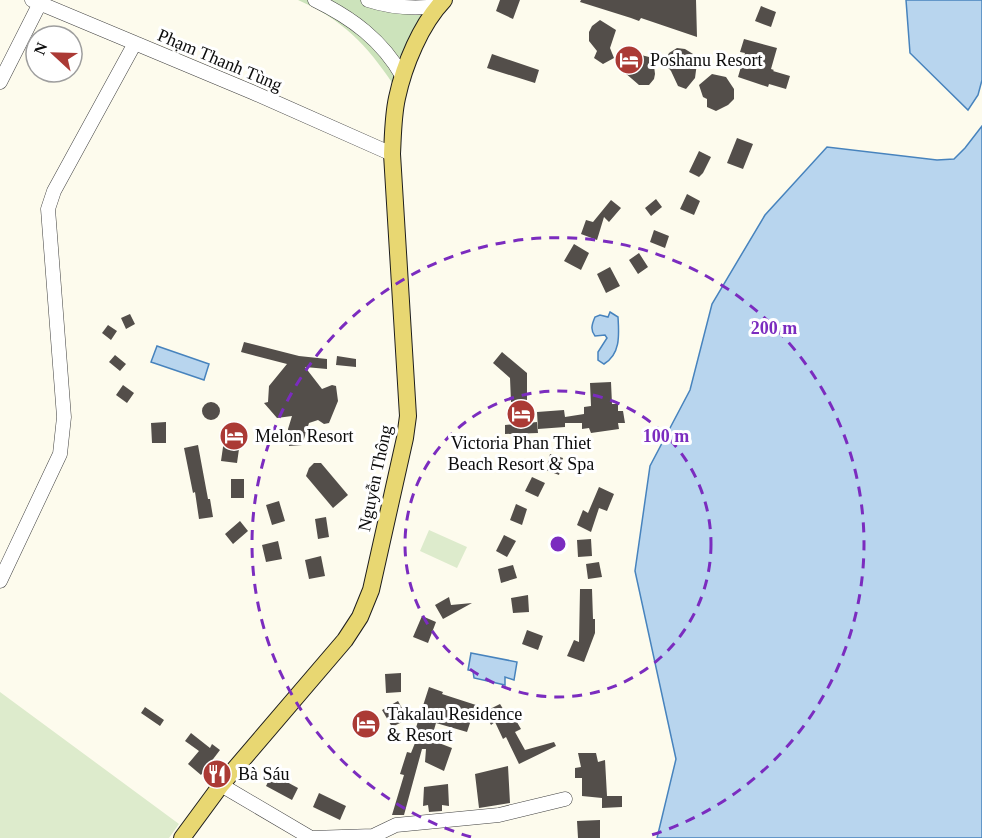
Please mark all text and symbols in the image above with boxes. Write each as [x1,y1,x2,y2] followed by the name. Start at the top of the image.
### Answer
[24,24,84,84] north arrow
[155,25,285,95] street label: Phạm Thanh Tùng
[31,40,51,57] text: N
[613,44,645,76] hotel icon: Poshanu Resort
[650,50,763,70] place label: Poshanu Resort
[751,318,797,338] text: 200 m
[505,398,537,430] hotel icon: Victoria Phan Thiet Beach Resort & Spa
[218,420,250,452] hotel icon: Melon Resort
[354,423,396,533] street label: Nguyễn Thông
[255,426,354,446] place label: Melon Resort
[643,426,689,446] text: 100 m
[448,433,594,474] place label: Victoria Phan Thiet Beach Resort & Spa
[548,534,568,554] centre of rings
[387,704,522,745] place label: Takalau Residence & Resort
[350,708,382,740] hotel icon: Takalau Residence & Resort
[201,758,233,790] restaurant icon: Bà Sáu
[238,764,290,784] place label: Bà Sáu

